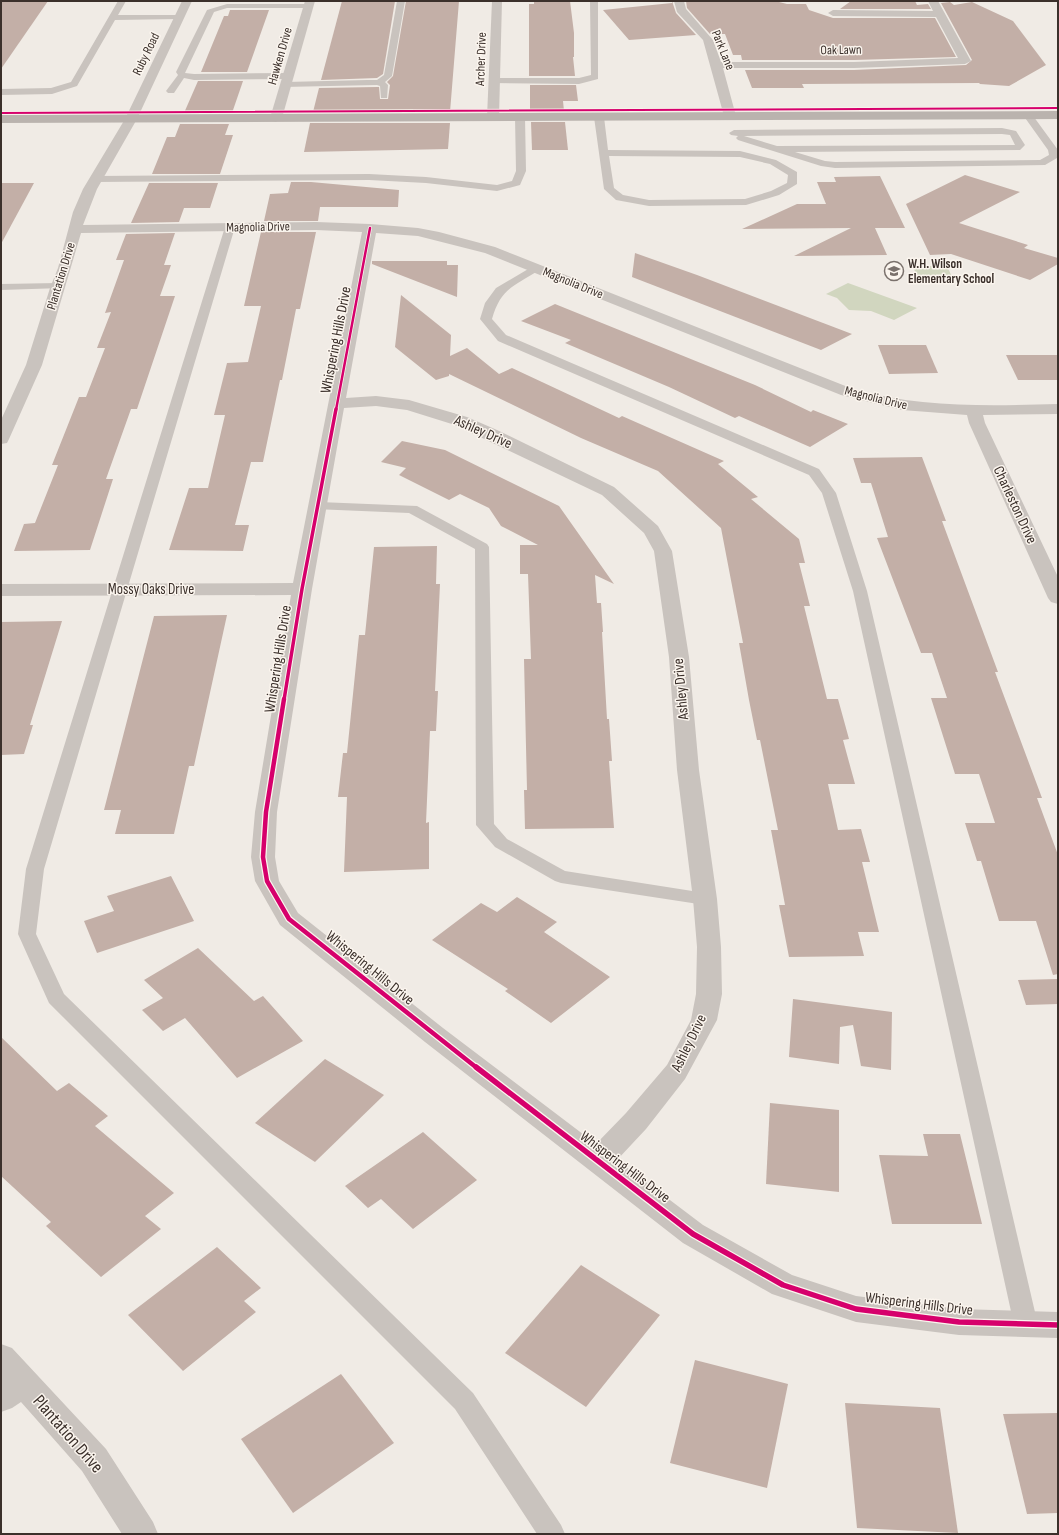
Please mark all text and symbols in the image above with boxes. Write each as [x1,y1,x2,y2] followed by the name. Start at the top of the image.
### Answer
[264,25,296,87] street label: Hawken Drive
[708,28,738,72] street label: Park Lane
[129,30,163,78] street label: Ruby Road
[472,32,490,87] street label: Archer Drive
[820,42,862,58] street label: Oak Lawn
[226,218,290,236] street label: Magnolia Drive
[43,240,79,312] street label: Plantation Drive
[908,256,995,287] place label: W.H. Wilson Elementary School
[883,260,905,282] school or university icon: W.H. Wilson Elementary School
[540,264,606,302] street label: Magnolia Drive
[316,285,356,395] street label: Whispering Hills Drive
[843,383,909,413] street label: Magnolia Drive
[450,410,515,453] street label: Ashley Drive
[989,463,1041,547] street label: Charleston Drive
[108,580,194,599] street label: Mossy Oaks Drive
[260,604,296,714] street label: Whispering Hills Drive
[669,658,693,721] street label: Ashley Drive
[322,926,418,1010] street label: Whispering Hills Drive
[667,1011,711,1076] street label: Ashley Drive
[576,1127,674,1207] street label: Whispering Hills Drive
[864,1288,974,1320] street label: Whispering Hills Drive
[28,1391,108,1477] street label: Plantation Drive

